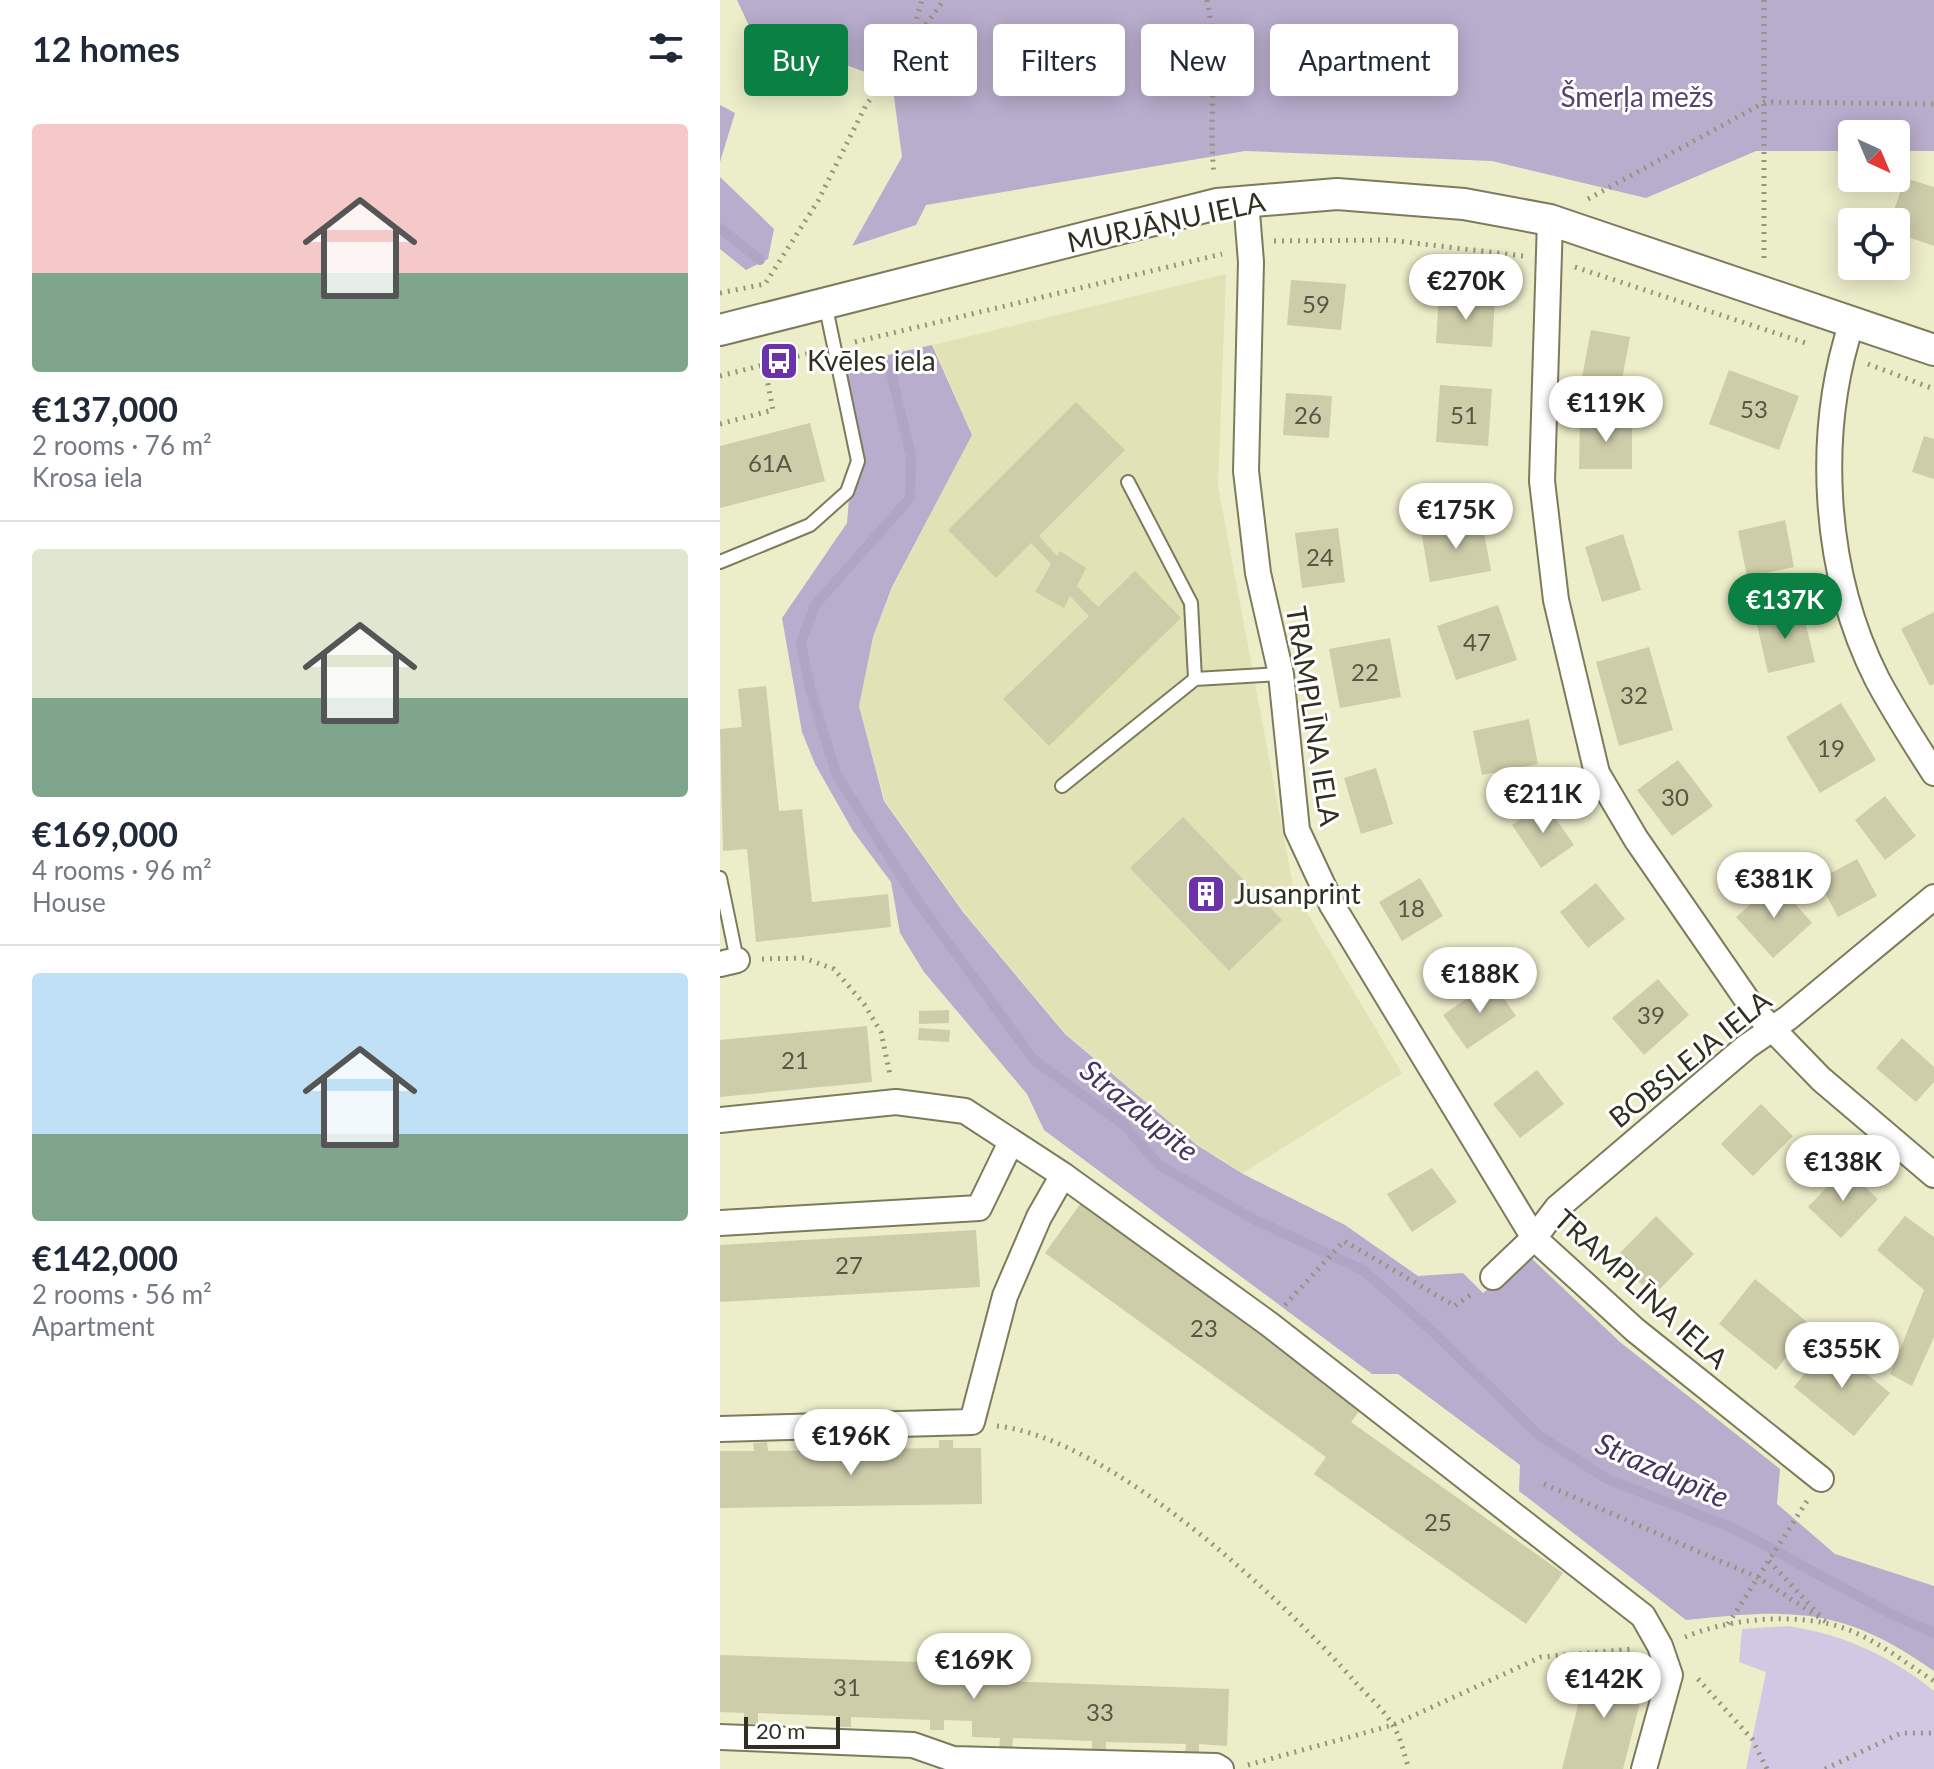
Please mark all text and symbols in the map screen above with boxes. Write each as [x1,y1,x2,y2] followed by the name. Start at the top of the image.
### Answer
[744,24,848,96] chip: Buy
[864,24,977,96] chip: Rent
[993,24,1125,96] chip: Filters
[1141,24,1254,96] chip: New
[1270,24,1458,96] chip: Apartment
[644,26,688,70] icon: filters
[32,28,180,69] text: 12 homes
[1560,79,1714,113] park label: Šmerļa mežs
[1838,120,1910,192] north arrow
[1838,120,1910,280] map controls
[288,176,432,320] icon: home
[1064,183,1268,259] street label: MURJĀŅU IELA
[1838,208,1910,280] button: locate
[1410,254,1522,322] pin: €270K
[1427,264,1505,296] text: €270K
[1302,289,1330,318] house number: 59
[758,340,800,382] bus stop icon: Kvēles iela
[807,343,936,377] place label: Kvēles iela
[1550,376,1662,444] pin: €119K
[1567,386,1645,418] text: €119K
[32,388,178,429] text: €137,000
[1740,394,1768,423] house number: 53
[1294,400,1322,429] house number: 26
[1450,400,1478,429] house number: 51
[32,429,212,461] text: 2 rooms · 76 m²
[748,448,793,477] house number: 61A
[32,461,143,493] text: Krosa iela
[1400,483,1512,551] pin: €175K
[1417,493,1495,525] text: €175K
[1306,542,1334,571] house number: 24
[1729,573,1841,641] pin: €137K
[1746,583,1824,615] text: €137K
[288,601,432,745] icon: home
[1280,604,1348,828] street label: TRAMPLĪNA IELA
[1463,627,1491,656] house number: 47
[1351,657,1379,686] house number: 22
[1620,680,1648,709] house number: 32
[1817,733,1845,762] house number: 19
[1487,767,1599,835] pin: €211K
[1504,777,1582,809] text: €211K
[1661,782,1689,811] house number: 30
[32,813,178,854] text: €169,000
[1718,852,1830,920] pin: €381K
[32,854,212,886] text: 4 rooms · 96 m²
[1735,862,1813,894] text: €381K
[1185,873,1227,915] building icon: Jusanprint
[1234,876,1361,910] place label: Jusanprint
[32,886,106,918] text: House
[1397,893,1425,922] house number: 18
[1424,947,1536,1015] pin: €188K
[1441,957,1519,989] text: €188K
[1602,983,1777,1134] street label: BOBSLEJA IELA
[1637,1000,1665,1029] house number: 39
[288,1025,432,1169] icon: home
[781,1045,809,1074] house number: 21
[1074,1051,1207,1168] water label: Strazdupīte
[1787,1135,1899,1203] pin: €138K
[1804,1145,1882,1177] text: €138K
[1548,1201,1736,1375] street label: TRAMPLĪNA IELA
[32,1237,178,1278] text: €142,000
[835,1250,863,1279] house number: 27
[32,1278,212,1310] text: 2 rooms · 56 m²
[32,1310,155,1342] text: Apartment
[1190,1313,1218,1342] house number: 23
[1786,1322,1898,1390] pin: €355K
[1803,1332,1881,1364] text: €355K
[795,1409,907,1477] pin: €196K
[812,1419,890,1451] text: €196K
[1591,1424,1735,1514] water label: Strazdupīte
[1424,1507,1452,1536] house number: 25
[918,1633,1030,1701] pin: €169K
[935,1643,1013,1675] text: €169K
[1548,1652,1660,1720] pin: €142K
[1565,1662,1643,1694] text: €142K
[833,1672,861,1701] house number: 31
[1086,1697,1114,1726] house number: 33
[744,1713,840,1749] scale bar
[756,1717,805,1744] text: 20 m

